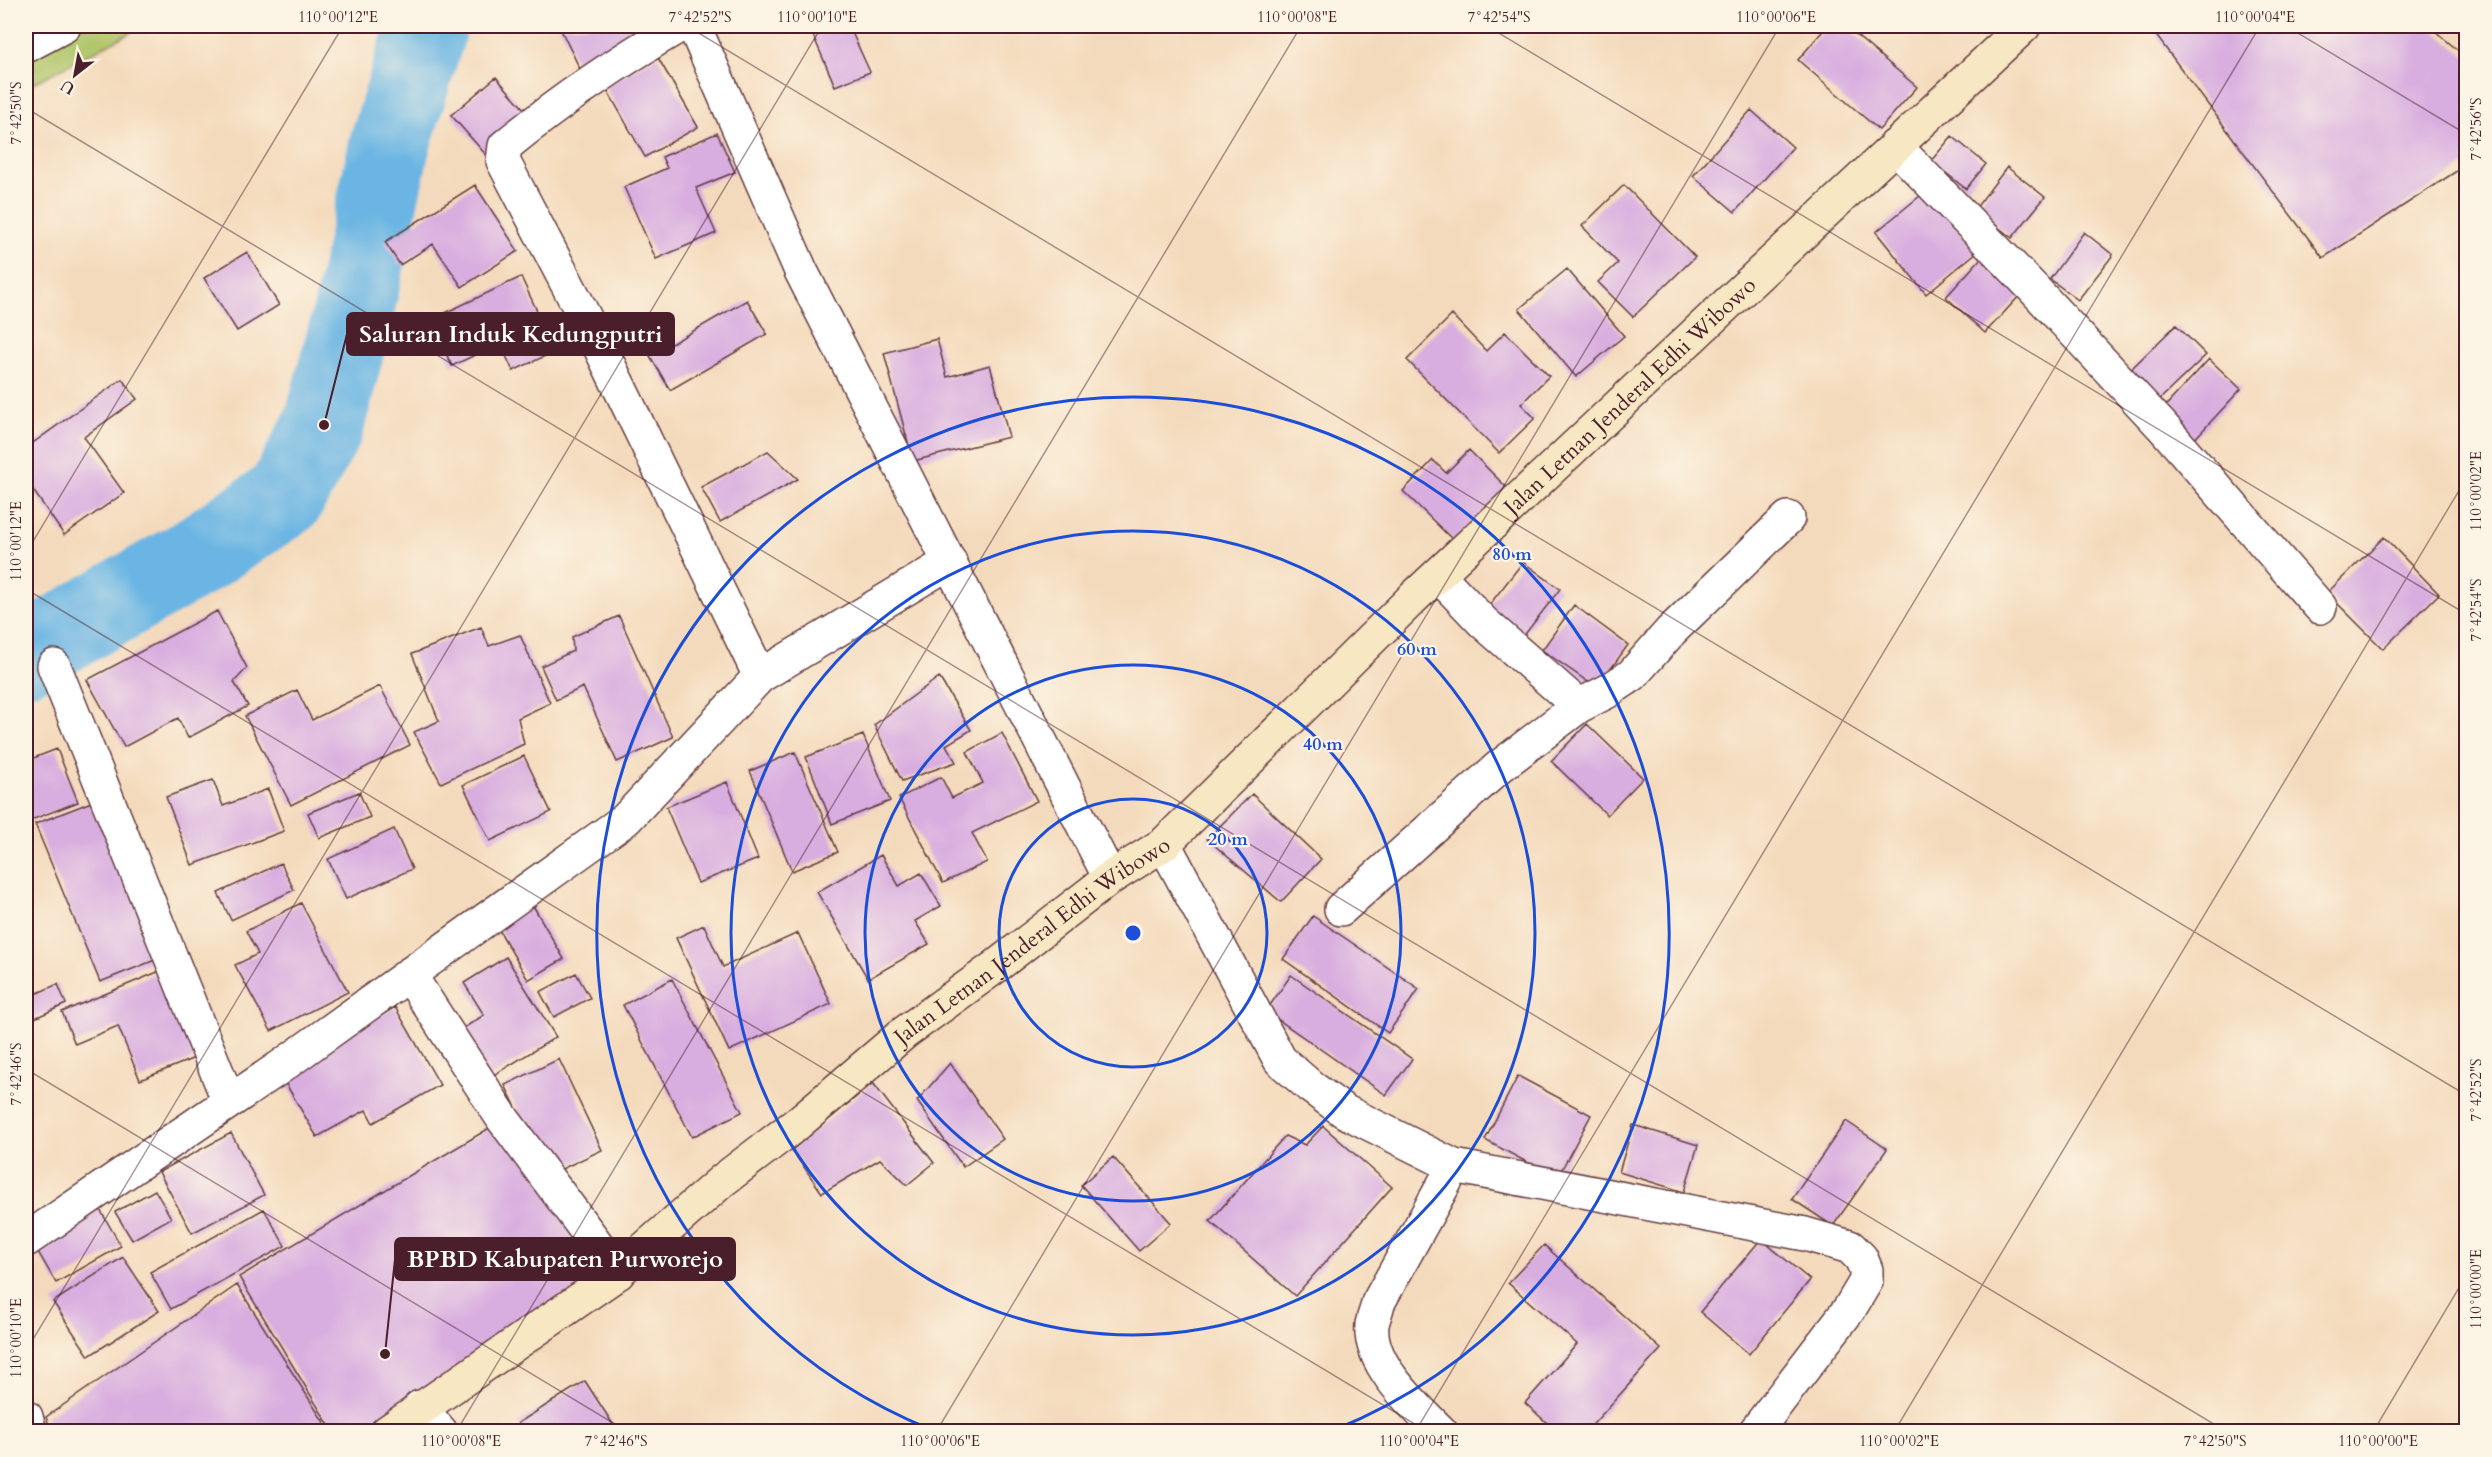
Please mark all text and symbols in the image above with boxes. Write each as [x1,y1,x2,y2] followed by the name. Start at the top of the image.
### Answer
[298,7,378,27] text: 110°00'12"E
[668,7,732,27] text: 7°42'52"S
[777,7,857,27] text: 110°00'10"E
[1257,7,1337,27] text: 110°00'08"E
[1467,7,1531,27] text: 7°42'54"S
[1736,7,1816,27] text: 110°00'06"E
[2215,7,2295,27] text: 110°00'04"E
[45,45,105,105] north arrow
[57,74,79,100] text: U
[6,81,26,145] text: 7°42'50"S
[2466,97,2486,161] text: 7°42'56"S
[1495,271,1763,524] street label: Jalan Letnan Jenderal Edhi Wibowo
[347,313,674,355] callout: Saluran Induk Kedungputri
[359,318,663,351] text: Saluran Induk Kedungputri
[2466,451,2486,531] text: 110°00'02"E
[6,501,26,581] text: 110°00'12"E
[1492,542,1532,567] text: 80 m
[2466,578,2486,642] text: 7°42'54"S
[1397,637,1437,662] text: 60 m
[1303,732,1343,757] text: 40 m
[1208,827,1248,852] text: 20 m
[885,830,1176,1053] street label: Jalan Letnan Jenderal Edhi Wibowo
[1123,923,1143,943] centre of rings
[6,1042,26,1106] text: 7°42'46"S
[2466,1058,2486,1122] text: 7°42'52"S
[395,1238,735,1280] callout: BPBD Kabupaten Purworejo
[407,1243,723,1276] text: BPBD Kabupaten Purworejo
[2466,1249,2486,1329] text: 110°00'00"E
[6,1298,26,1378] text: 110°00'10"E
[421,1431,501,1451] text: 110°00'08"E
[584,1431,648,1451] text: 7°42'46"S
[900,1431,980,1451] text: 110°00'06"E
[1379,1431,1459,1451] text: 110°00'04"E
[1859,1431,1939,1451] text: 110°00'02"E
[2183,1431,2247,1451] text: 7°42'50"S
[2338,1431,2418,1451] text: 110°00'00"E

